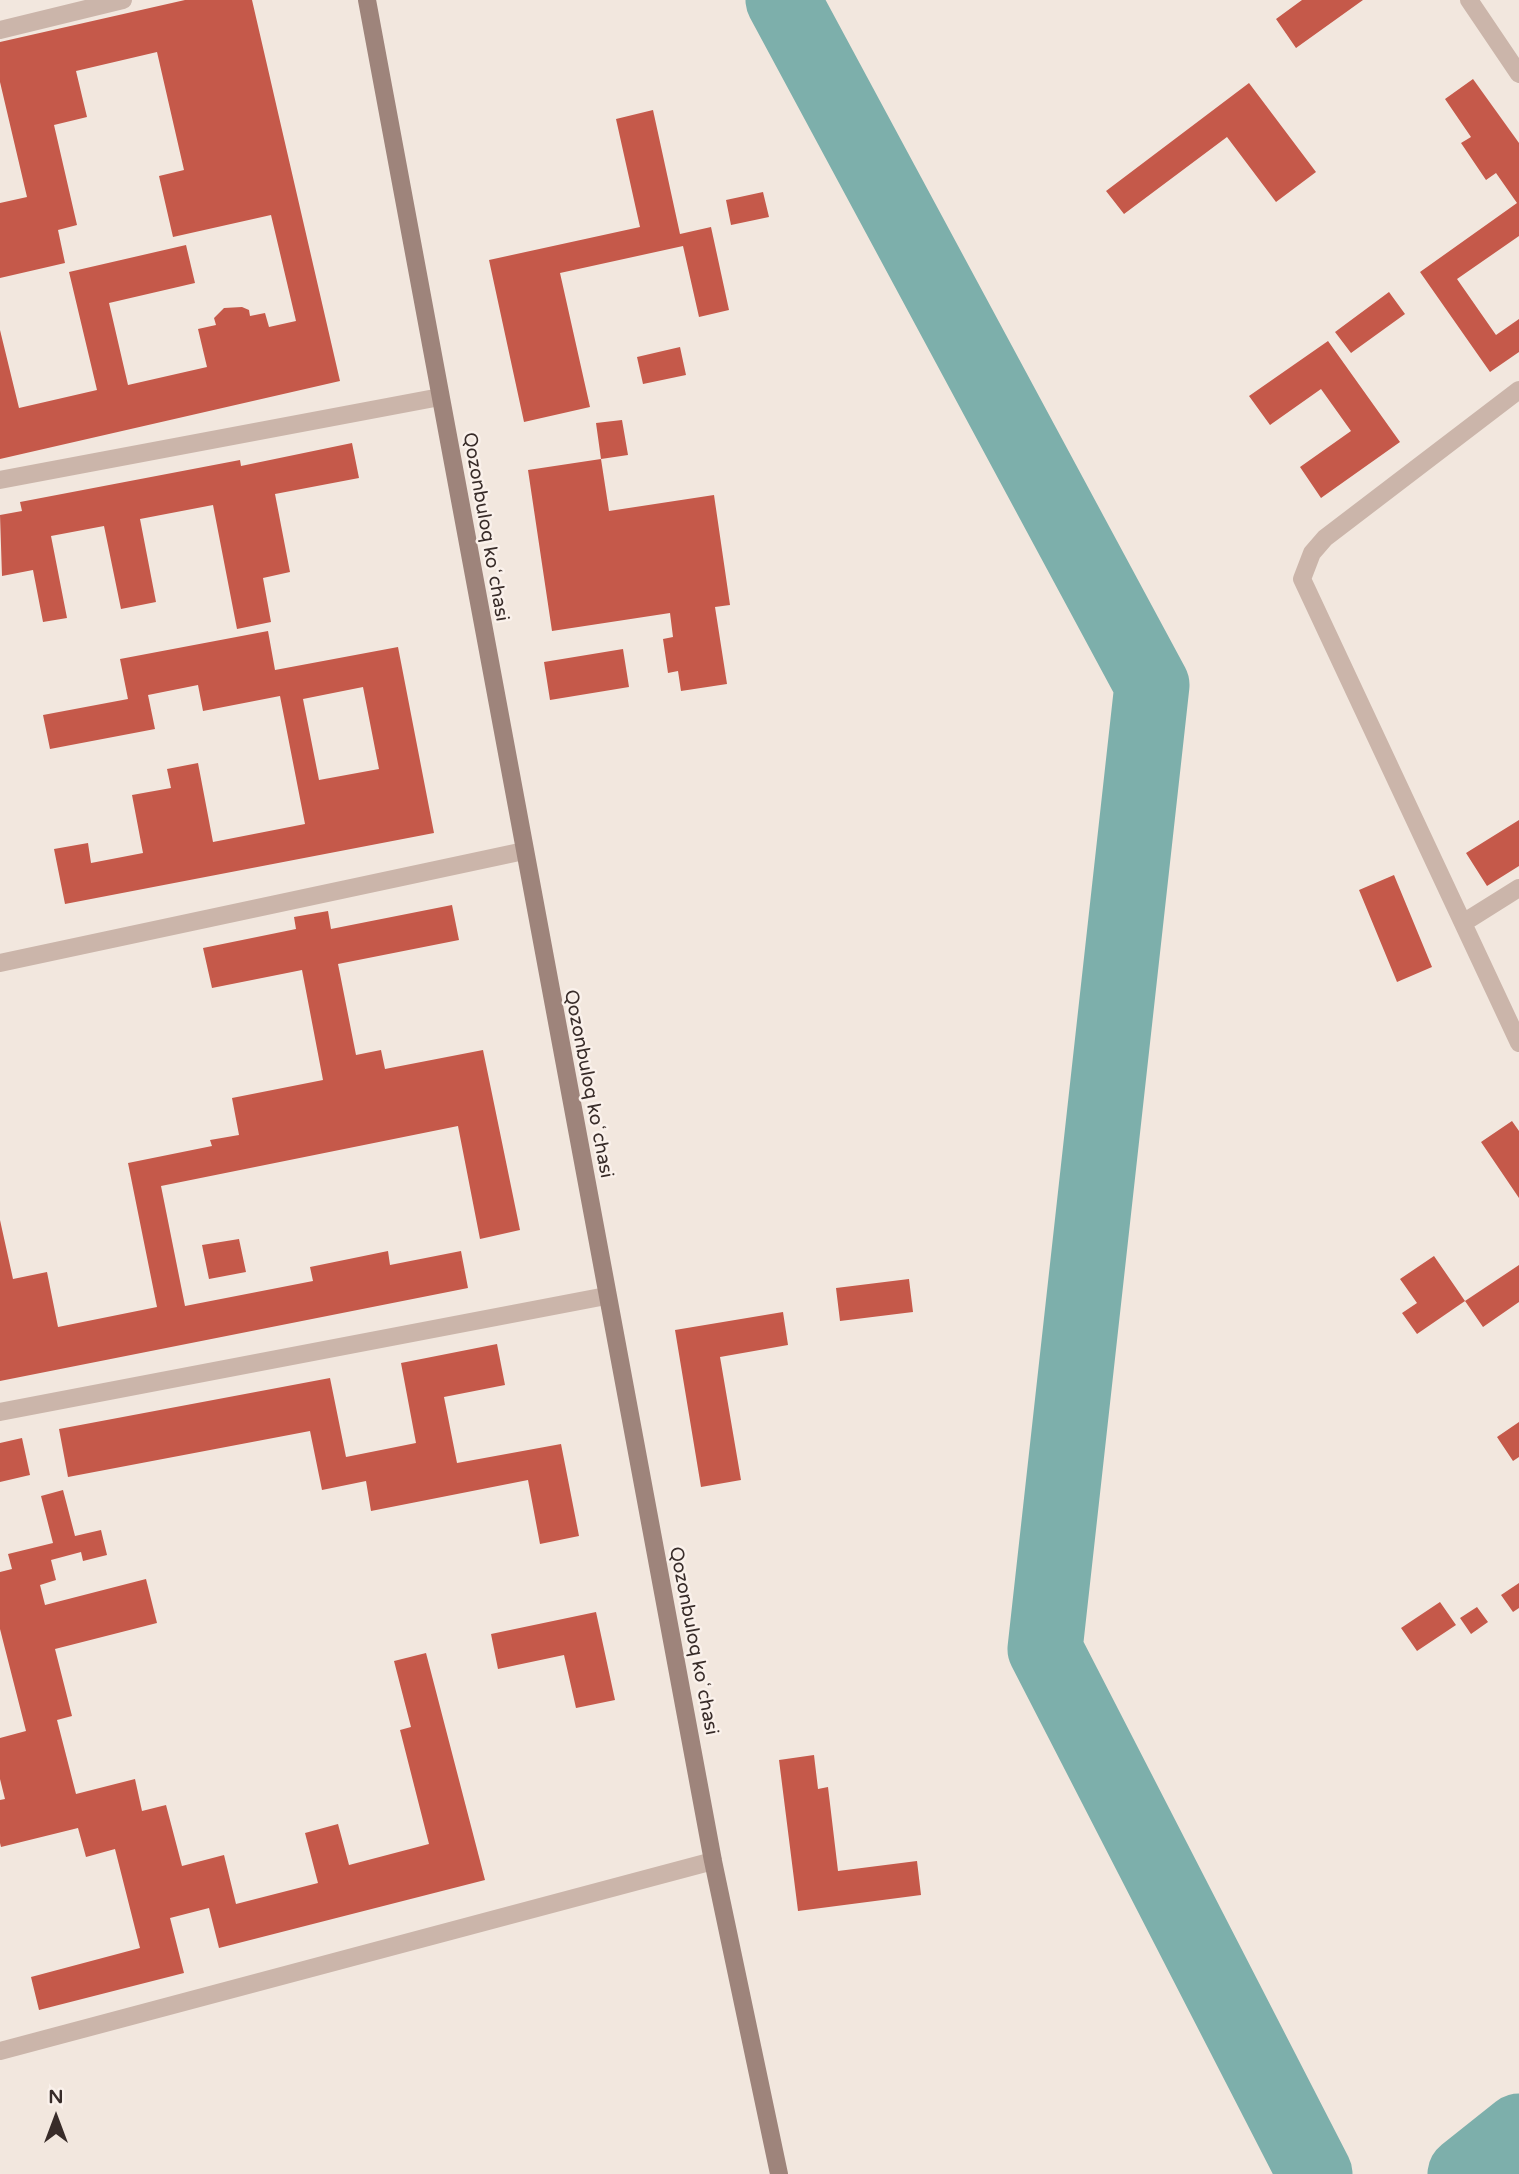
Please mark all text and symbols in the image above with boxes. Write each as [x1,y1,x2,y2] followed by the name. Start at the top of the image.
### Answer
[457,431,513,623] street label: Qozonbuloq koʻchasi
[559,988,617,1180] street label: Qozonbuloq koʻchasi
[664,1545,722,1737] street label: Qozonbuloq koʻchasi
[21,2083,91,2153] north arrow
[48,2086,64,2108] text: N

